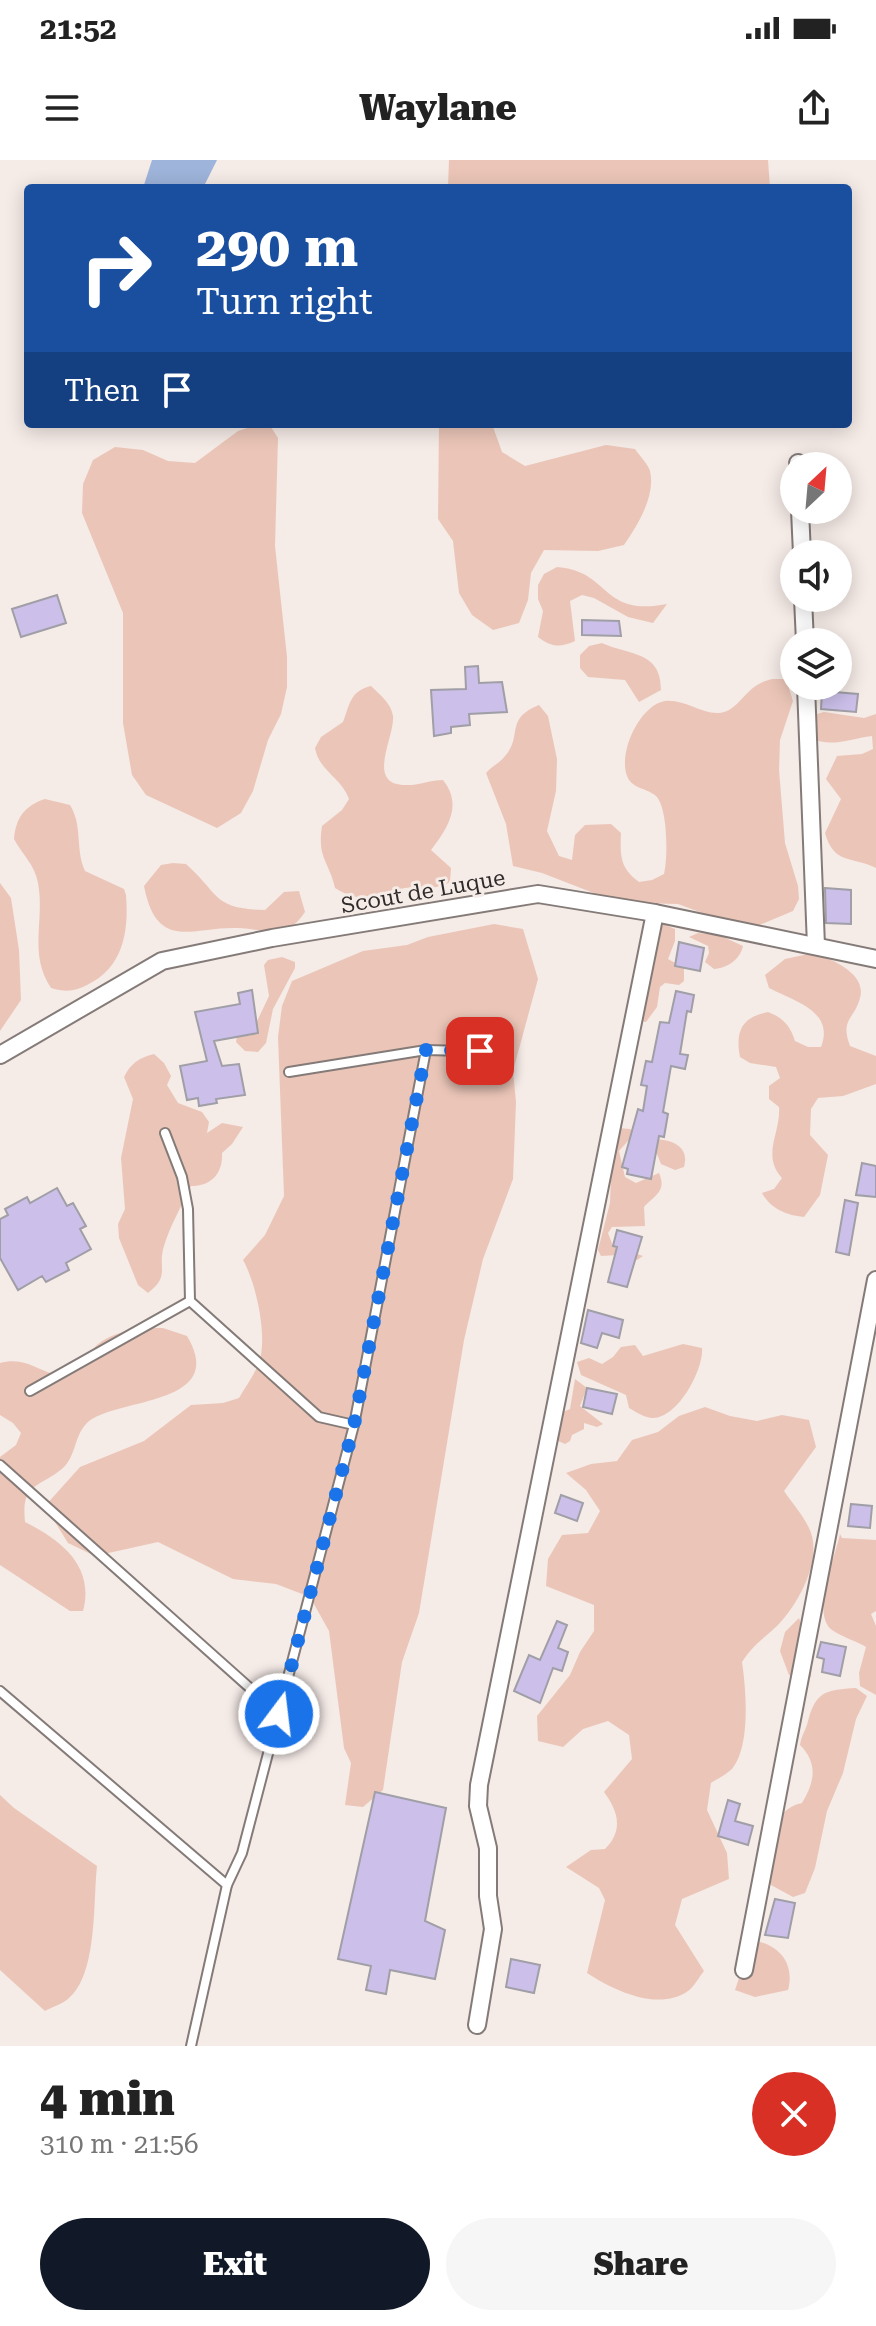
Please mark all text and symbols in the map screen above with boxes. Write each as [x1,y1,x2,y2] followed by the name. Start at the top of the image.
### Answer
[40,11,117,46] text: 21:52
[40,86,84,130] icon: menu
[792,86,836,130] icon: share
[359,87,517,129] text: Waylane
[196,214,358,280] text: 290 m
[64,216,168,320] icon: right
[196,281,373,323] text: Turn right
[155,368,199,412] icon: arrive
[64,373,139,408] text: Then
[780,452,852,524] north arrow
[780,452,852,700] map controls
[780,540,852,612] button: sound
[780,628,852,700] button: layers
[339,865,507,918] street label: Scout de Luque
[446,1017,514,1085] pin
[458,1029,502,1073] icon: arrive
[237,1672,321,1756] position arrow
[40,2071,175,2127] text: 4 min
[752,2072,836,2156] button: close
[40,2129,199,2159] text: 310 m · 21:56
[40,2218,430,2310] button: Exit
[446,2218,836,2310] button: Share

